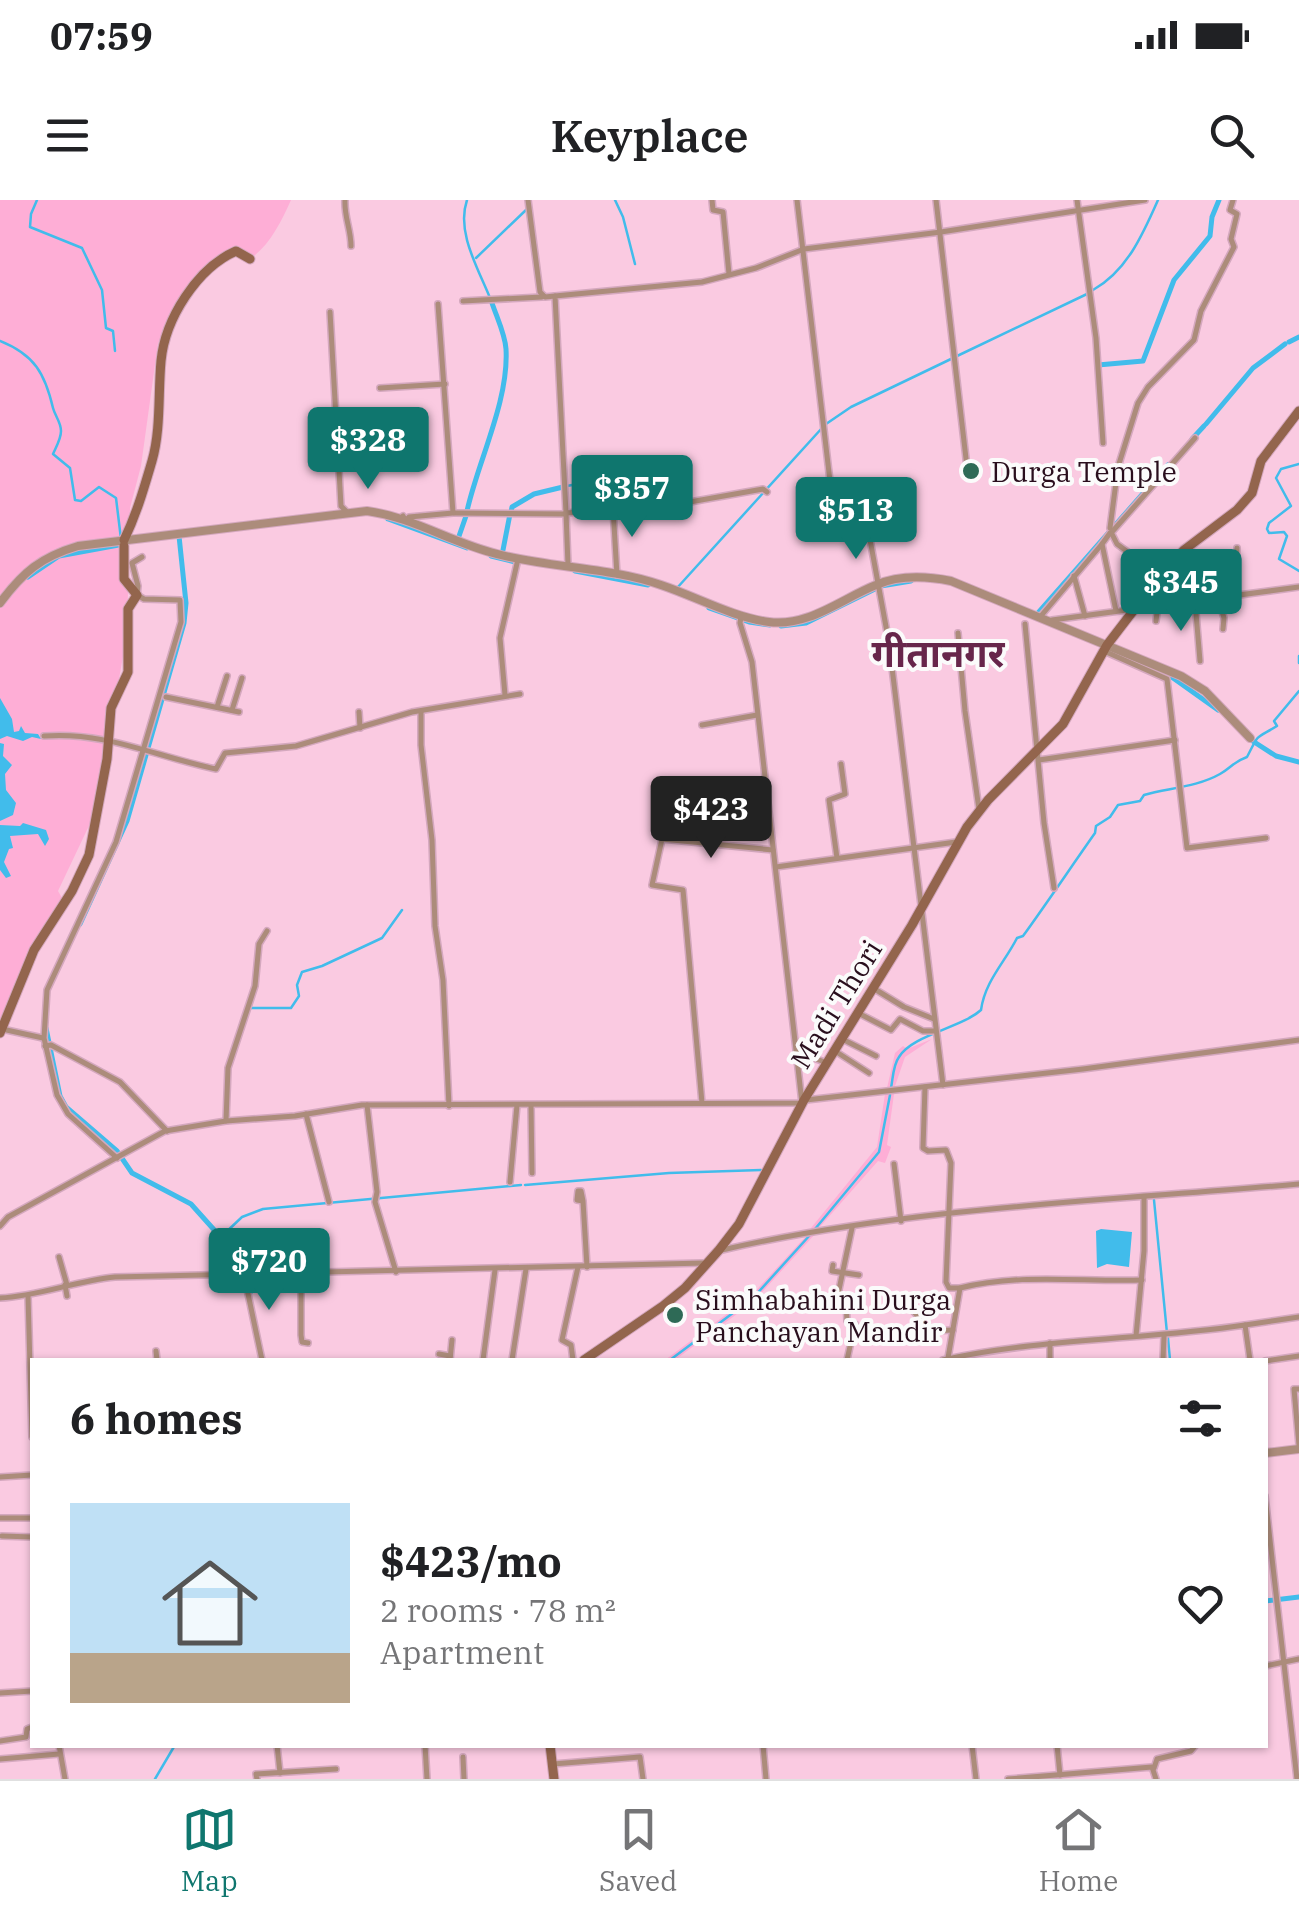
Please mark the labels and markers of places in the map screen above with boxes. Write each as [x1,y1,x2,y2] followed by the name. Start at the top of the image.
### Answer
[309,407,427,492] pin: $328
[991,453,1177,490] place label: Durga Temple
[573,455,691,540] pin: $357
[960,460,982,482] marker: Durga Temple
[797,477,915,562] pin: $513
[1122,549,1240,634] pin: $345
[652,776,770,861] pin: $423
[210,1228,328,1313] pin: $720
[695,1281,951,1350] place label: Simhabahini Durga Panchayan Mandir
[664,1304,686,1326] marker: Simhabahini Durga Panchayan Mandir

